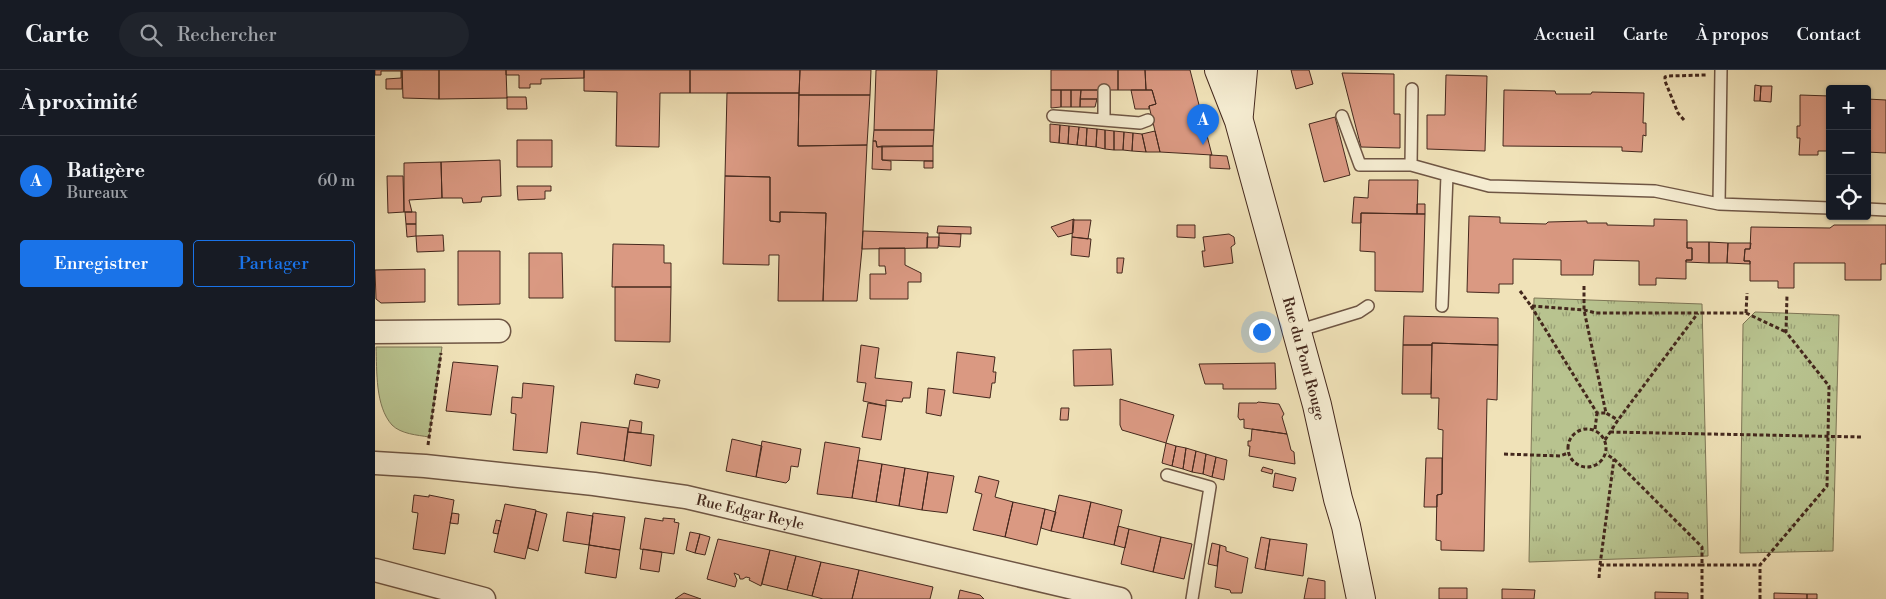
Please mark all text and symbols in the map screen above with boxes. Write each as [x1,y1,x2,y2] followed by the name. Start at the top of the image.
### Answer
[119,12,469,57] search box
[25,20,89,50] text: Carte
[137,21,165,49] icon: search
[177,23,277,47] text: Rechercher
[1534,23,1595,46] text: Accueil
[1623,23,1668,46] text: Carte
[1696,23,1769,46] text: À propos
[1797,23,1861,46] text: Contact
[1826,85,1871,220] map controls
[1826,85,1871,130] button: +
[20,90,137,116] text: À proximité
[1187,104,1219,145] pin: A
[1826,130,1871,175] button: −
[67,159,145,183] text: Batigère
[30,171,42,191] text: A
[317,171,355,191] text: 60 m
[1826,175,1871,220] button: locate
[67,183,128,203] text: Bureaux
[20,240,183,287] button: Enregistrer
[193,240,355,287] button: Partager
[1278,295,1329,422] street label: Rue du Pont Rouge
[1249,319,1275,345] your location
[694,491,806,534] street label: Rue Edgar Reyle

